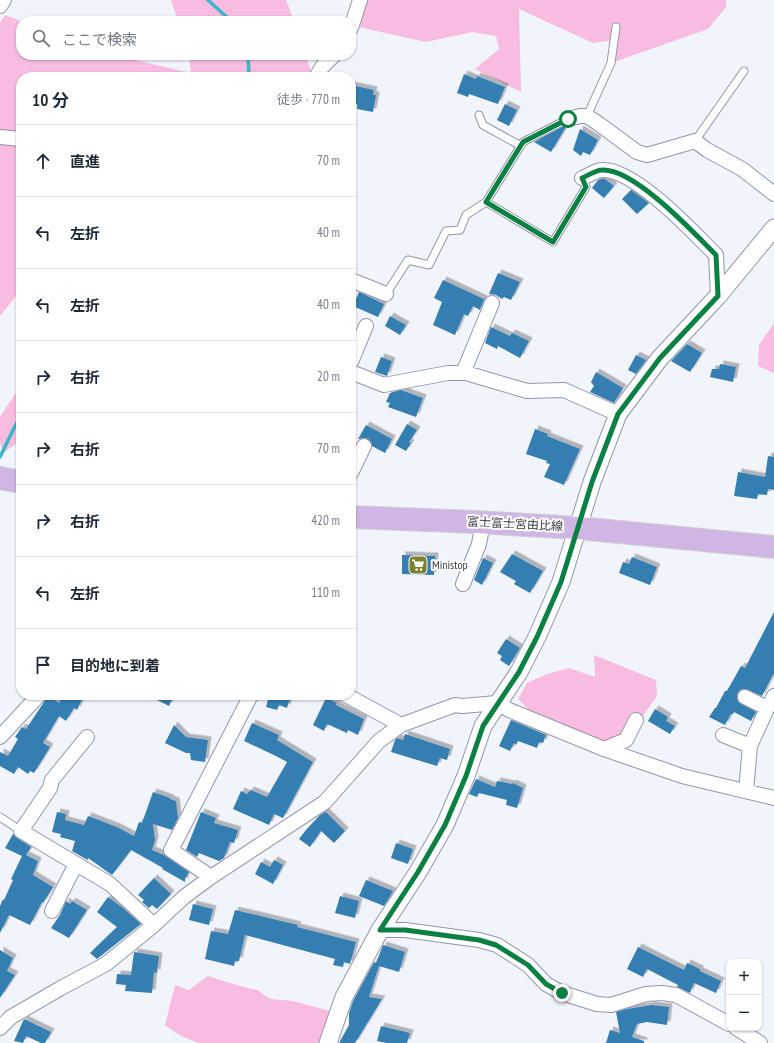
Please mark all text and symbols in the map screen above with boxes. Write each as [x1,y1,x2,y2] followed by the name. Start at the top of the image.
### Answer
[16,16,356,60] search box
[30,27,52,49] icon: search
[62,30,137,49] text: ここで検索
[32,89,69,111] text: 10 分
[277,91,340,108] text: 徒歩 · 770 m
[559,110,577,128] route start
[32,150,54,172] icon: ahead
[70,152,100,171] text: 直進
[317,152,340,169] text: 70 m
[32,222,54,244] icon: left
[70,224,100,243] text: 左折
[317,224,340,241] text: 40 m
[32,294,54,316] icon: left
[70,296,100,315] text: 左折
[317,296,340,313] text: 40 m
[32,366,54,388] icon: right
[70,368,100,387] text: 右折
[317,368,340,385] text: 20 m
[32,438,54,460] icon: right
[70,440,100,459] text: 右折
[317,440,340,457] text: 70 m
[32,510,54,532] icon: right
[70,512,100,531] text: 右折
[311,512,340,529] text: 420 m
[467,513,563,534] street label: 富士富士宮由比線
[407,554,429,576] supermarket icon: Ministop
[432,557,468,572] place label: Ministop
[32,582,54,604] icon: left
[70,584,100,603] text: 左折
[311,584,340,601] text: 110 m
[32,654,54,676] icon: arrive
[70,656,160,675] text: 目的地に到着
[726,959,762,1031] map controls
[726,959,762,995] button: +
[553,984,571,1002] route end
[726,995,762,1031] button: −

